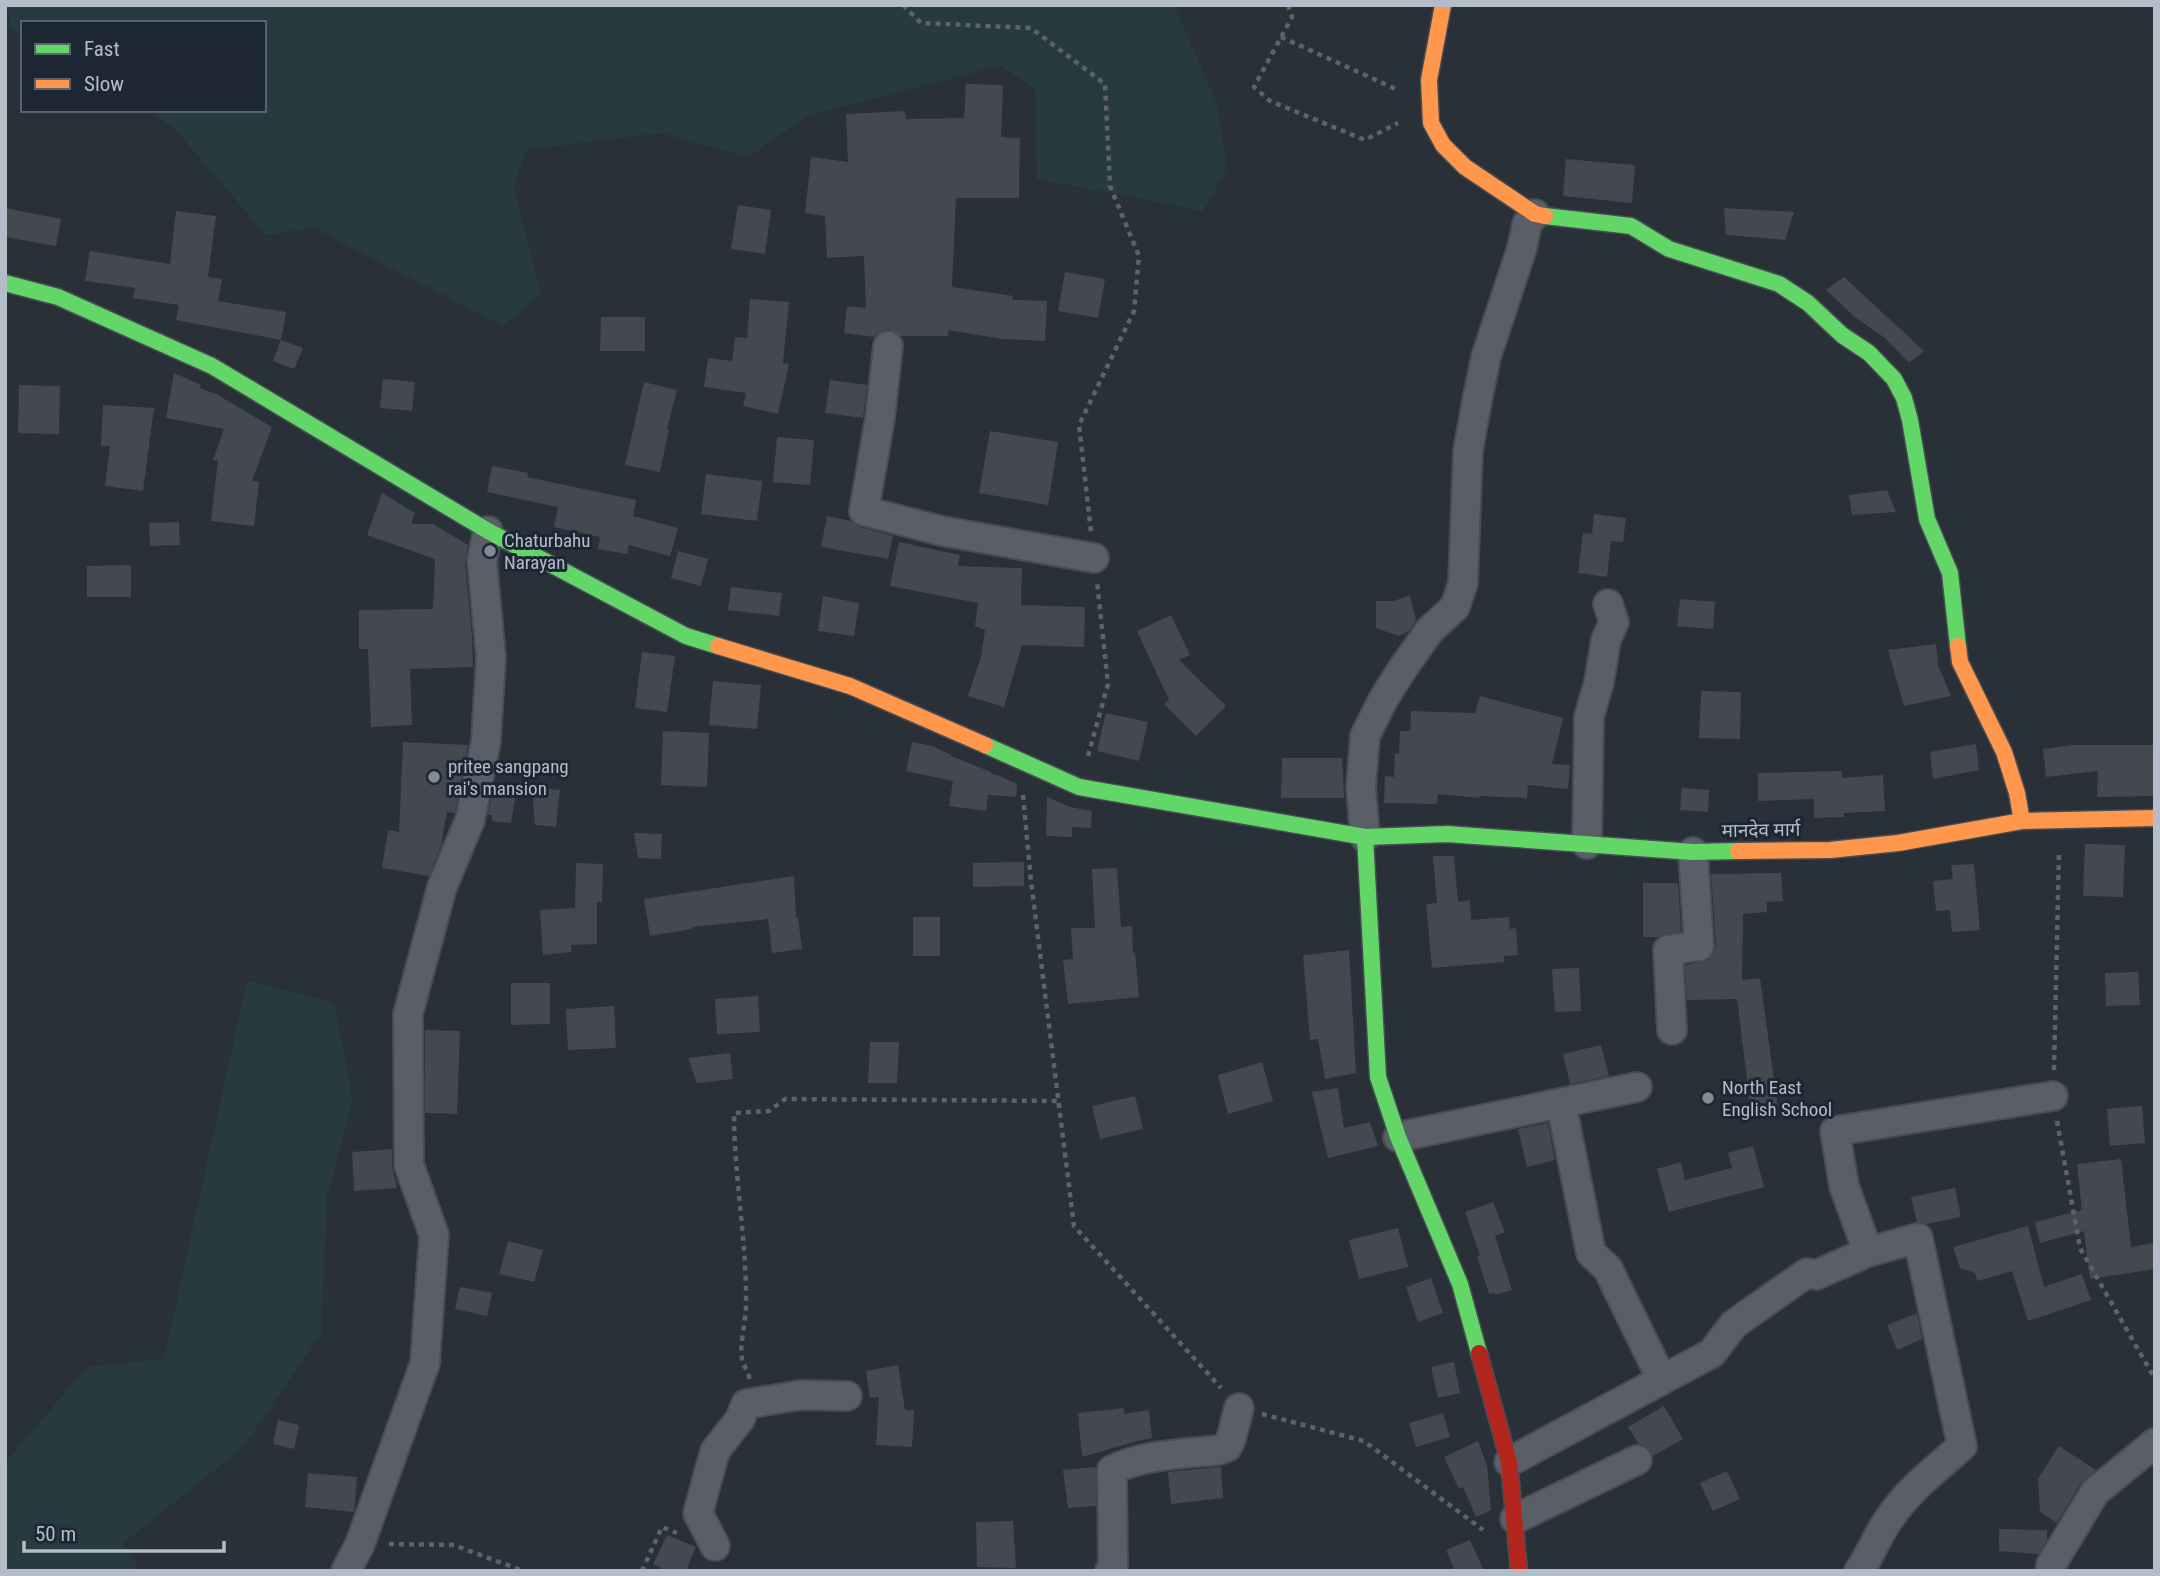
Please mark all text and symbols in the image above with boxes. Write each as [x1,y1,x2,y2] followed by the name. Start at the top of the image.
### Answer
[21,21,266,112] legend
[84,37,120,61] text: Fast
[84,72,124,96] text: Slow
[504,529,590,574] place label: Chaturbahu Narayan
[482,543,498,559] marker: Chaturbahu Narayan
[448,755,569,800] place label: pritee sangpang rai's mansion
[426,769,442,785] marker: pritee sangpang rai's mansion
[1721,818,1802,842] street label: मानदेव मार्ग
[1722,1076,1832,1121] place label: North East English School
[1700,1090,1716,1106] marker: North East English School
[24,1510,224,1554] scale bar
[35,1522,76,1546] text: 50 m

